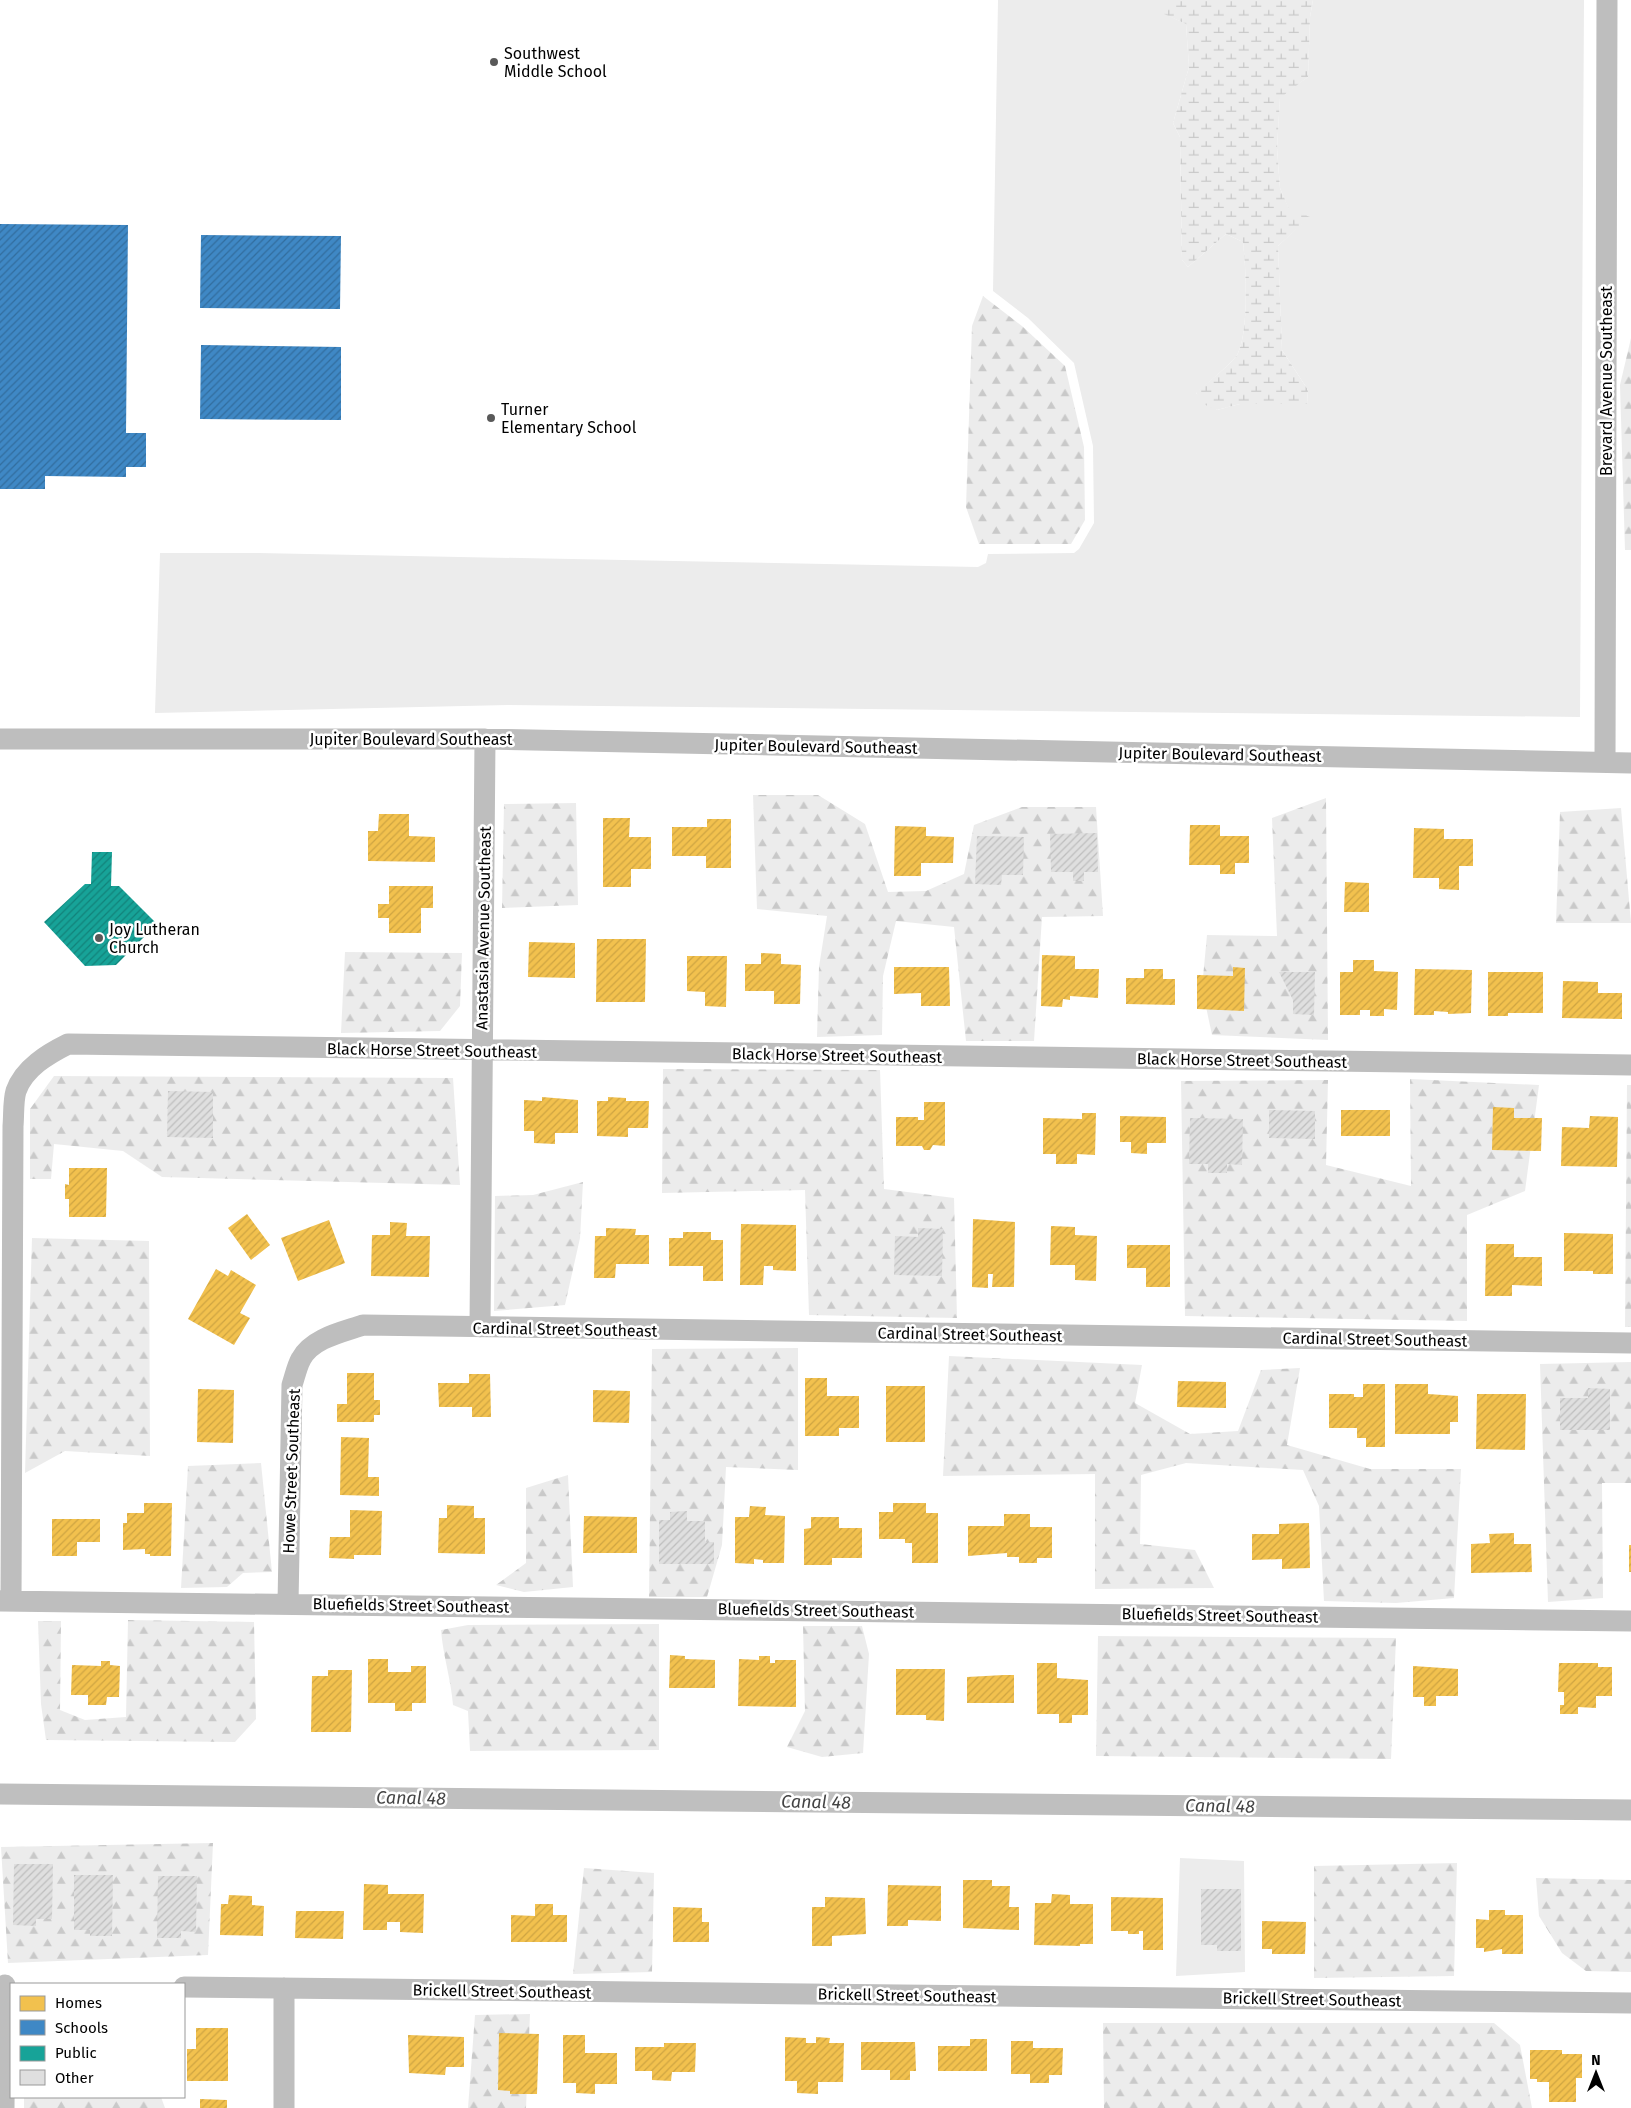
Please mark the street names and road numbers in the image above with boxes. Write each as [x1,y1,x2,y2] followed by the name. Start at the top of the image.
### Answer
[1597,286,1616,476] street label: Brevard Avenue Southeast
[309,730,513,749] street label: Jupiter Boulevard Southeast
[714,735,918,758] street label: Jupiter Boulevard Southeast
[1118,743,1322,766] street label: Jupiter Boulevard Southeast
[472,826,495,1030] street label: Anastasia Avenue Southeast
[327,1039,537,1062] street label: Black Horse Street Southeast
[732,1044,942,1067] street label: Black Horse Street Southeast
[1137,1049,1347,1072] street label: Black Horse Street Southeast
[473,1318,658,1341] street label: Cardinal Street Southeast
[878,1323,1063,1346] street label: Cardinal Street Southeast
[1283,1328,1468,1351] street label: Cardinal Street Southeast
[279,1388,304,1554] street label: Howe Street Southeast
[312,1594,510,1617] street label: Bluefields Street Southeast
[717,1599,915,1622] street label: Bluefields Street Southeast
[1121,1604,1319,1627] street label: Bluefields Street Southeast
[412,1980,592,2003] street label: Brickell Street Southeast
[817,1984,997,2007] street label: Brickell Street Southeast
[1222,1988,1402,2011] street label: Brickell Street Southeast

